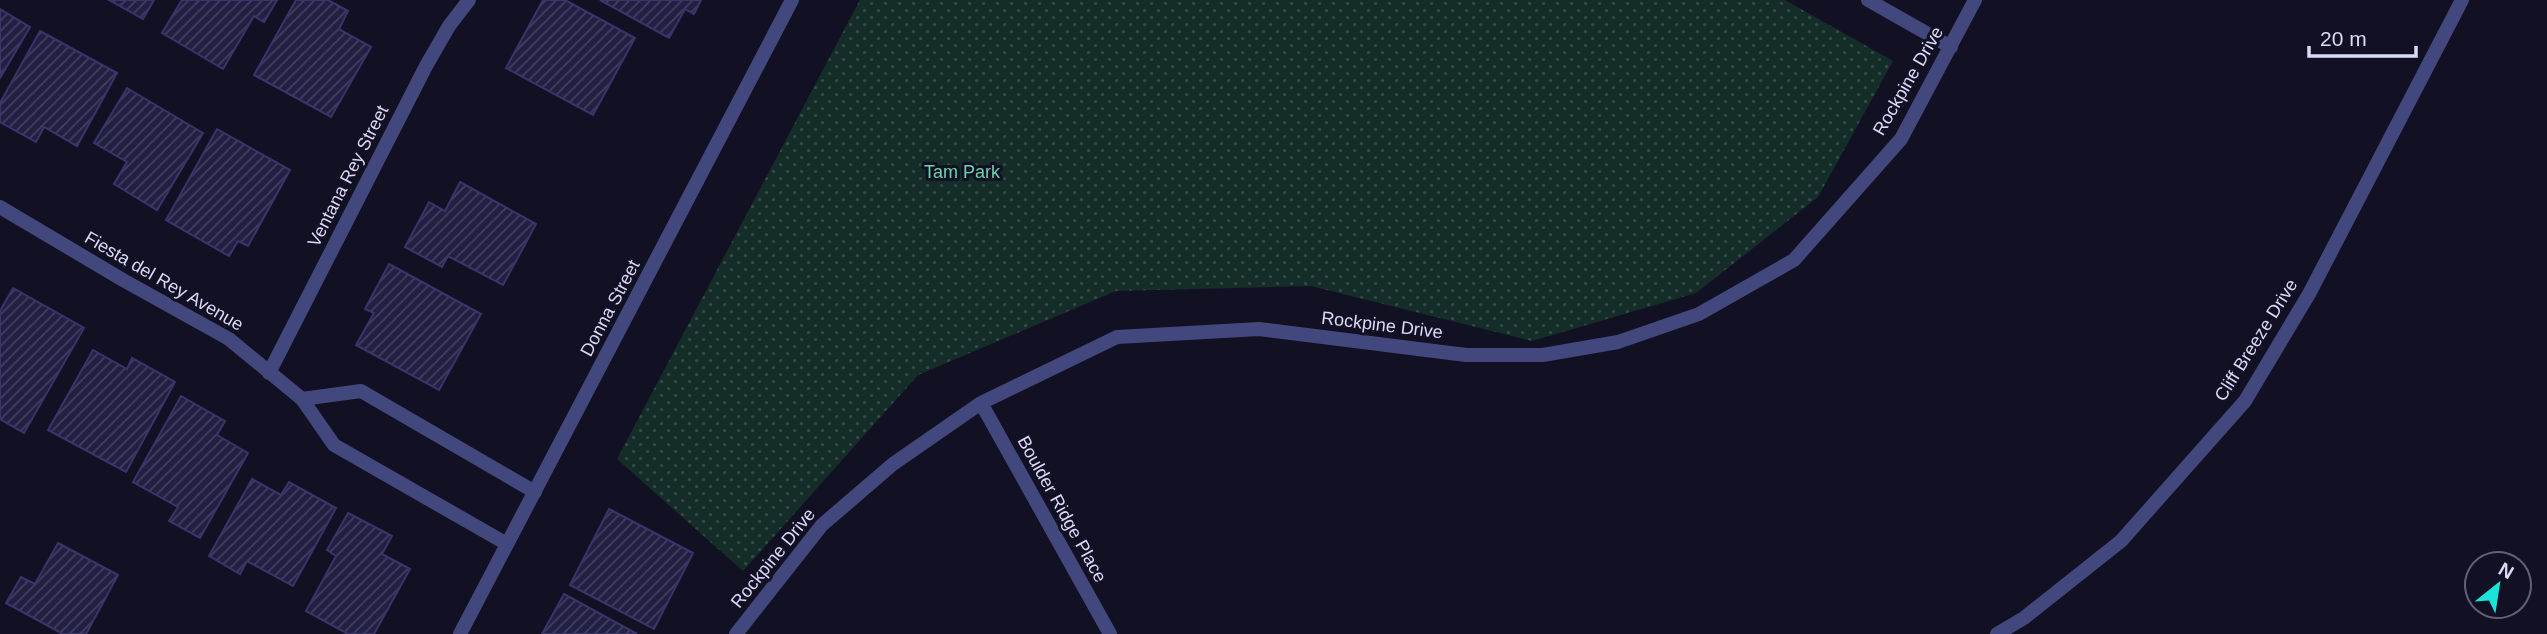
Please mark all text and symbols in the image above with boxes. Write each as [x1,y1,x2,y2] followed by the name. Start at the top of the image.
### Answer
[2309,14,2416,58] scale bar
[1869,23,1947,139] street label: Rockpine Drive
[2320,27,2367,50] text: 20 m
[304,102,392,250] street label: Ventana Rey Street
[924,162,1001,182] park label: Tam Park
[81,227,247,335] street label: Fiesta del Rey Avenue
[576,256,644,360] street label: Donna Street
[2210,275,2302,405] street label: Cliff Breeze Drive
[1320,308,1444,342] street label: Rockpine Drive
[1013,432,1111,586] street label: Boulder Ridge Place
[727,504,819,612] street label: Rockpine Drive
[2463,550,2533,620] north arrow
[2495,558,2517,583] text: N

